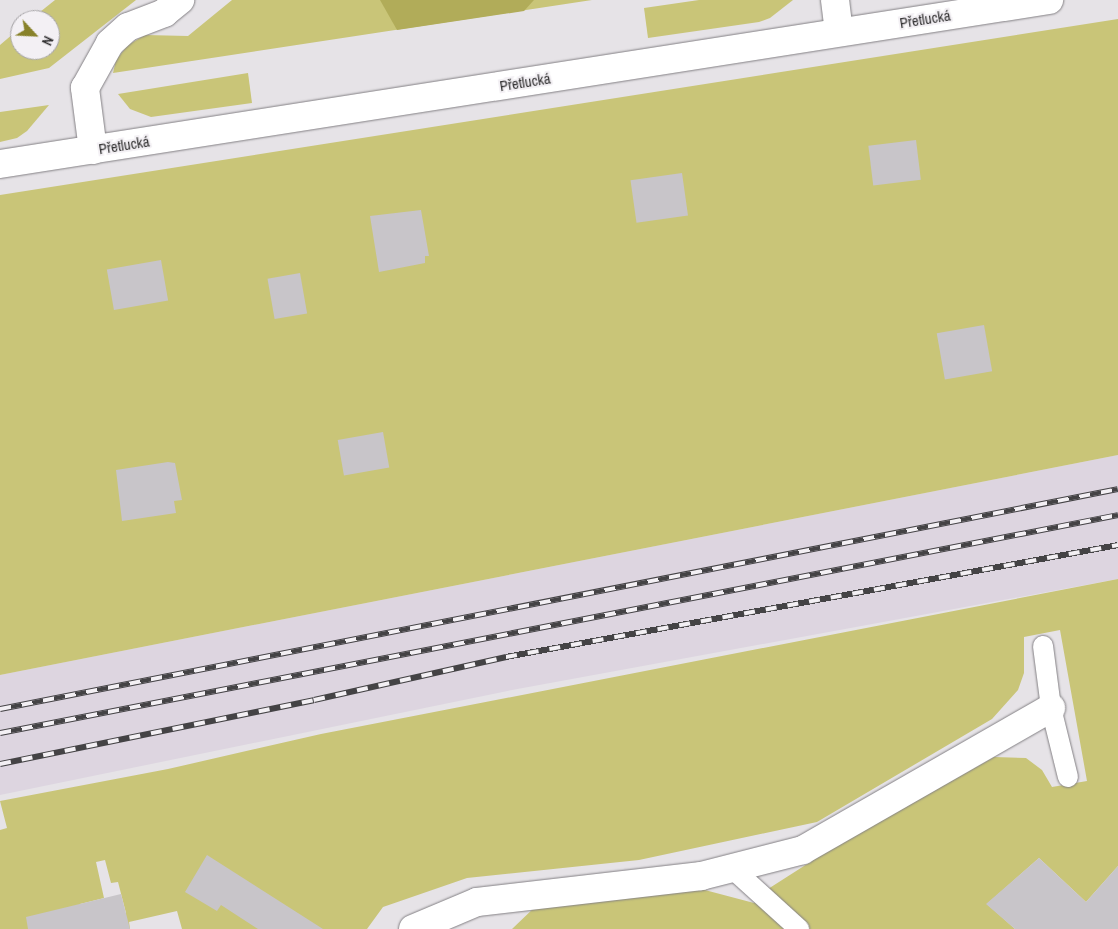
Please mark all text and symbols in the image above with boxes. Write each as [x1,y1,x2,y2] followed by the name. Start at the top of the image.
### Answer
[898,6,952,32] street label: Přetlucká
[10,10,60,60] north arrow
[38,33,58,48] text: N
[498,69,552,95] street label: Přetlucká
[97,132,151,158] street label: Přetlucká

